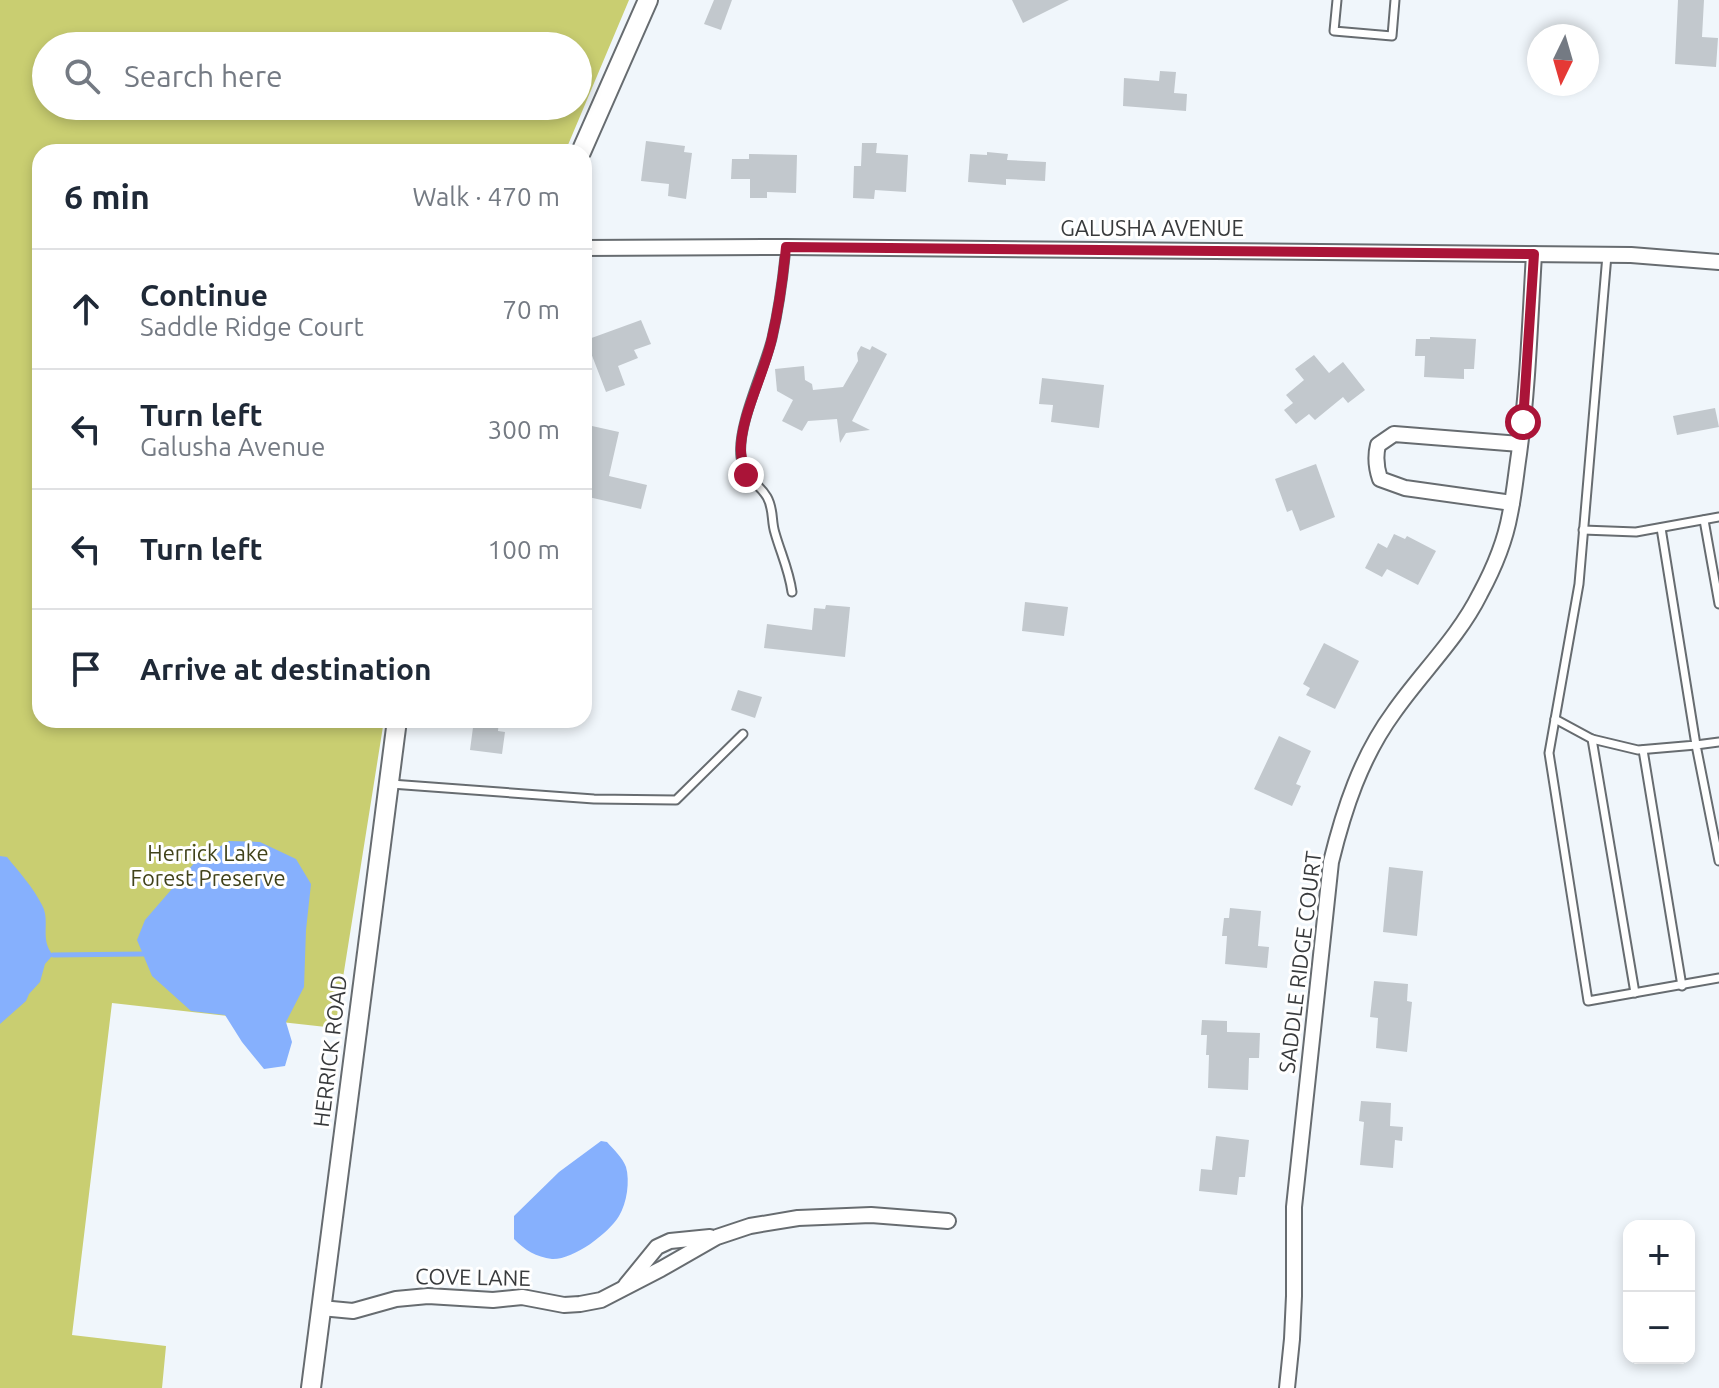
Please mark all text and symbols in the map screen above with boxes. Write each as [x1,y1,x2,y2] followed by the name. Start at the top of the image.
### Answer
[1527,24,1599,96] north arrow
[32,32,592,120] search box
[60,54,104,98] icon: search
[124,59,283,93] text: Search here
[64,177,150,215] text: 6 min
[412,182,560,211] text: Walk · 470 m
[1060,215,1244,240] street label: GALUSHA AVENUE
[140,278,268,312] text: Continue
[64,287,108,331] icon: ahead
[502,295,560,324] text: 70 m
[140,312,364,341] text: Saddle Ridge Court
[140,398,262,432] text: Turn left
[1505,404,1541,440] route start
[64,407,108,451] icon: left
[488,415,560,444] text: 300 m
[140,432,325,461] text: Galusha Avenue
[728,457,764,493] route end
[64,527,108,571] icon: left
[140,532,262,566] text: Turn left
[488,535,560,564] text: 100 m
[64,647,108,691] icon: arrive
[140,652,432,686] text: Arrive at destination
[130,840,286,890] park label: Herrick Lake Forest Preserve
[1273,849,1326,1074] street label: SADDLE RIDGE COURT
[308,973,351,1128] street label: HERRICK ROAD
[1623,1220,1695,1364] map controls
[1623,1220,1695,1292] button: +
[415,1263,531,1290] street label: COVE LANE
[1623,1292,1695,1364] button: −

